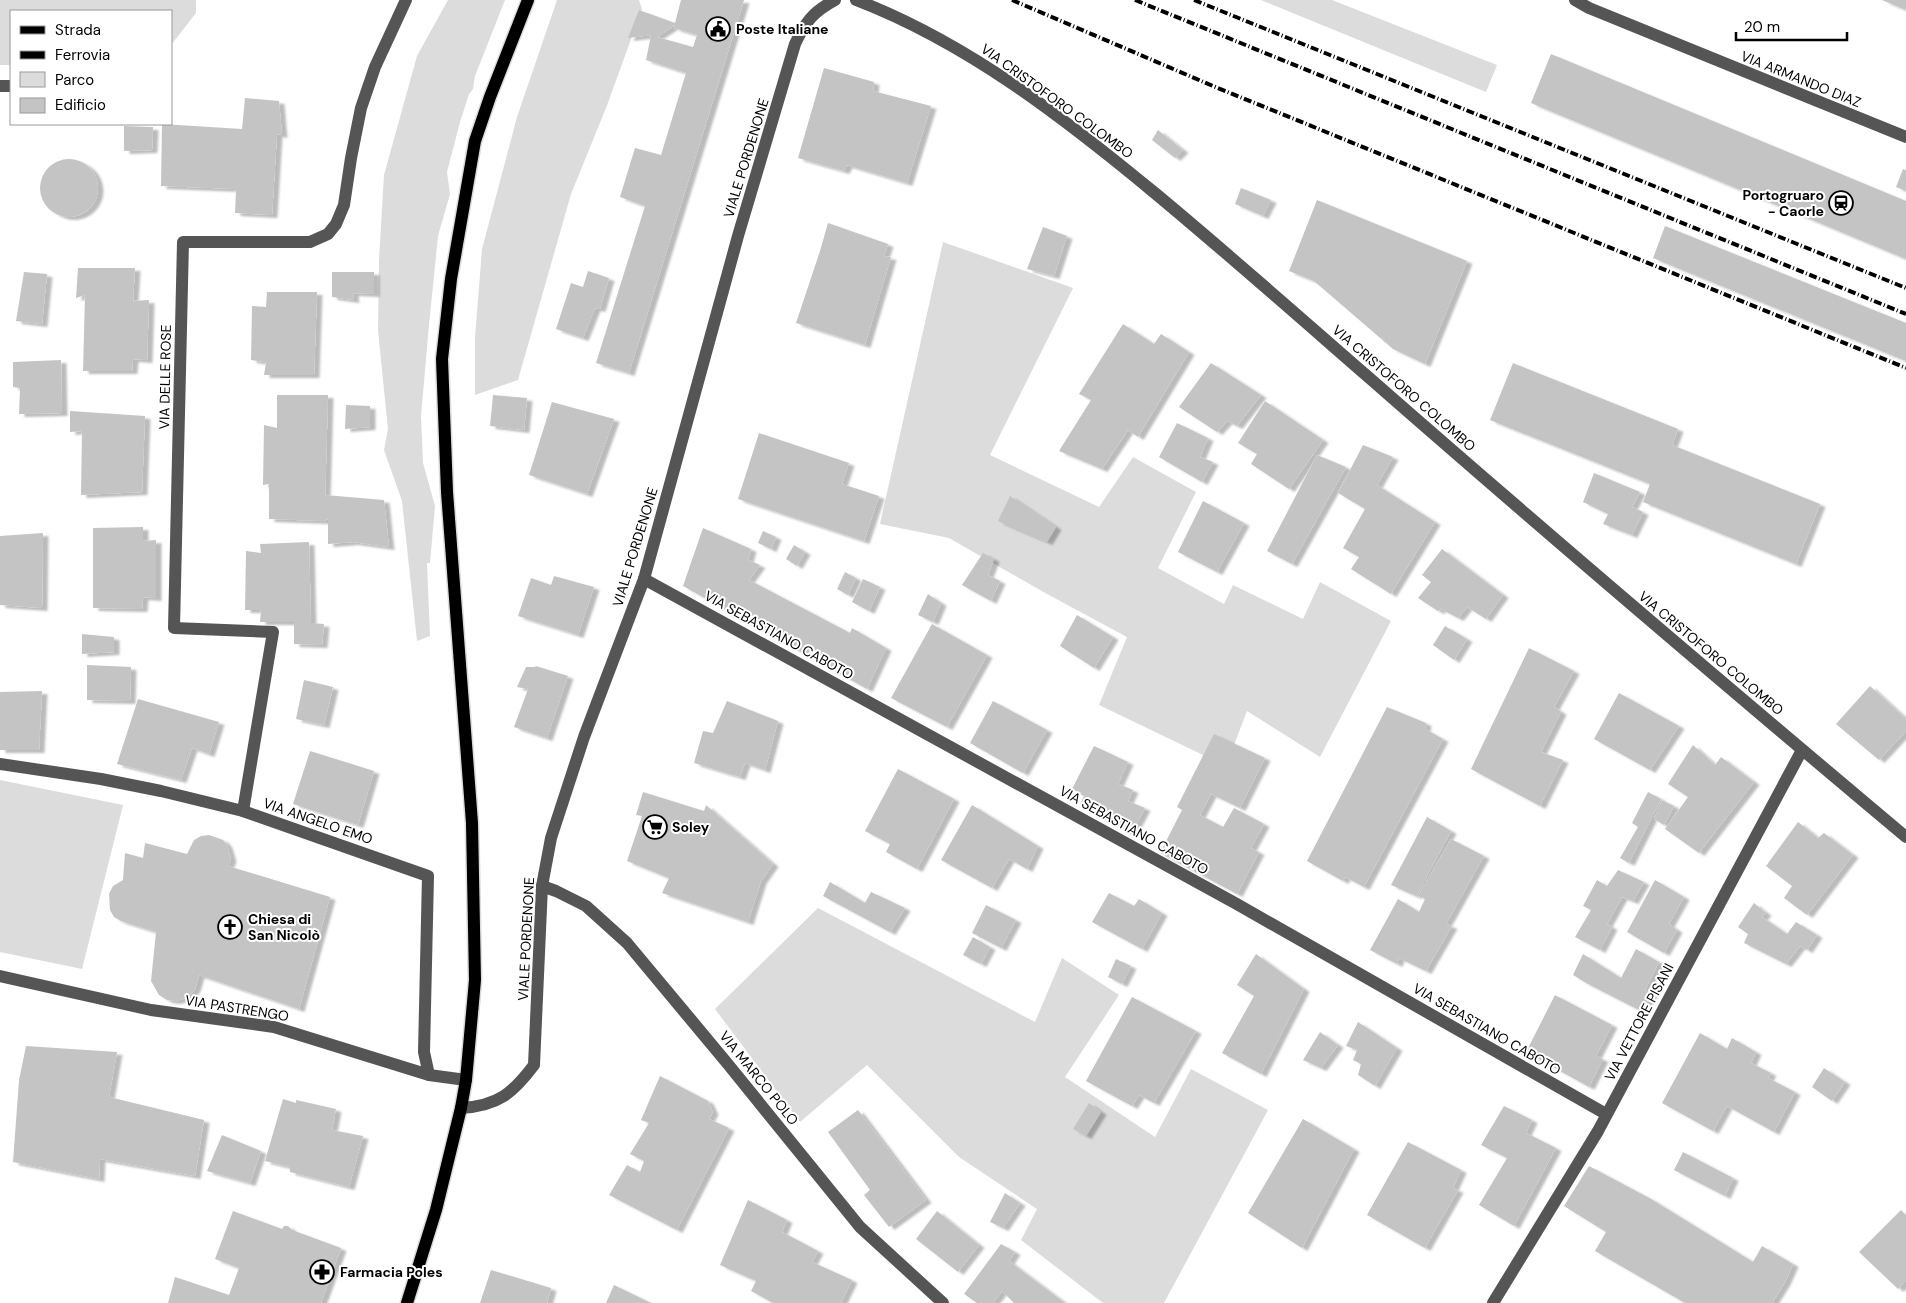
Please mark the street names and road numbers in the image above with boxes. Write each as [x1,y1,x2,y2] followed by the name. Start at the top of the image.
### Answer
[977,40,1137,162] street label: VIA CRISTOFORO COLOMBO
[1738,47,1864,111] street label: VIA ARMANDO DIAZ
[719,96,773,220] street label: VIALE PORDENONE
[1329,321,1479,455] street label: VIA CRISTOFORO COLOMBO
[155,324,175,430] street label: VIA DELLE ROSE
[608,485,662,609] street label: VIALE PORDENONE
[701,586,857,684] street label: VIA SEBASTIANO CABOTO
[1635,587,1787,719] street label: VIA CRISTOFORO COLOMBO
[1056,781,1212,879] street label: VIA SEBASTIANO CABOTO
[261,794,375,848] street label: VIA ANGELO EMO
[514,877,538,1001] street label: VIALE PORDENONE
[1600,960,1678,1084] street label: VIA VETTORE PISANI
[1410,979,1564,1079] street label: VIA SEBASTIANO CABOTO
[184,991,290,1025] street label: VIA PASTRENGO
[716,1027,803,1129] street label: VIA MARCO POLO

